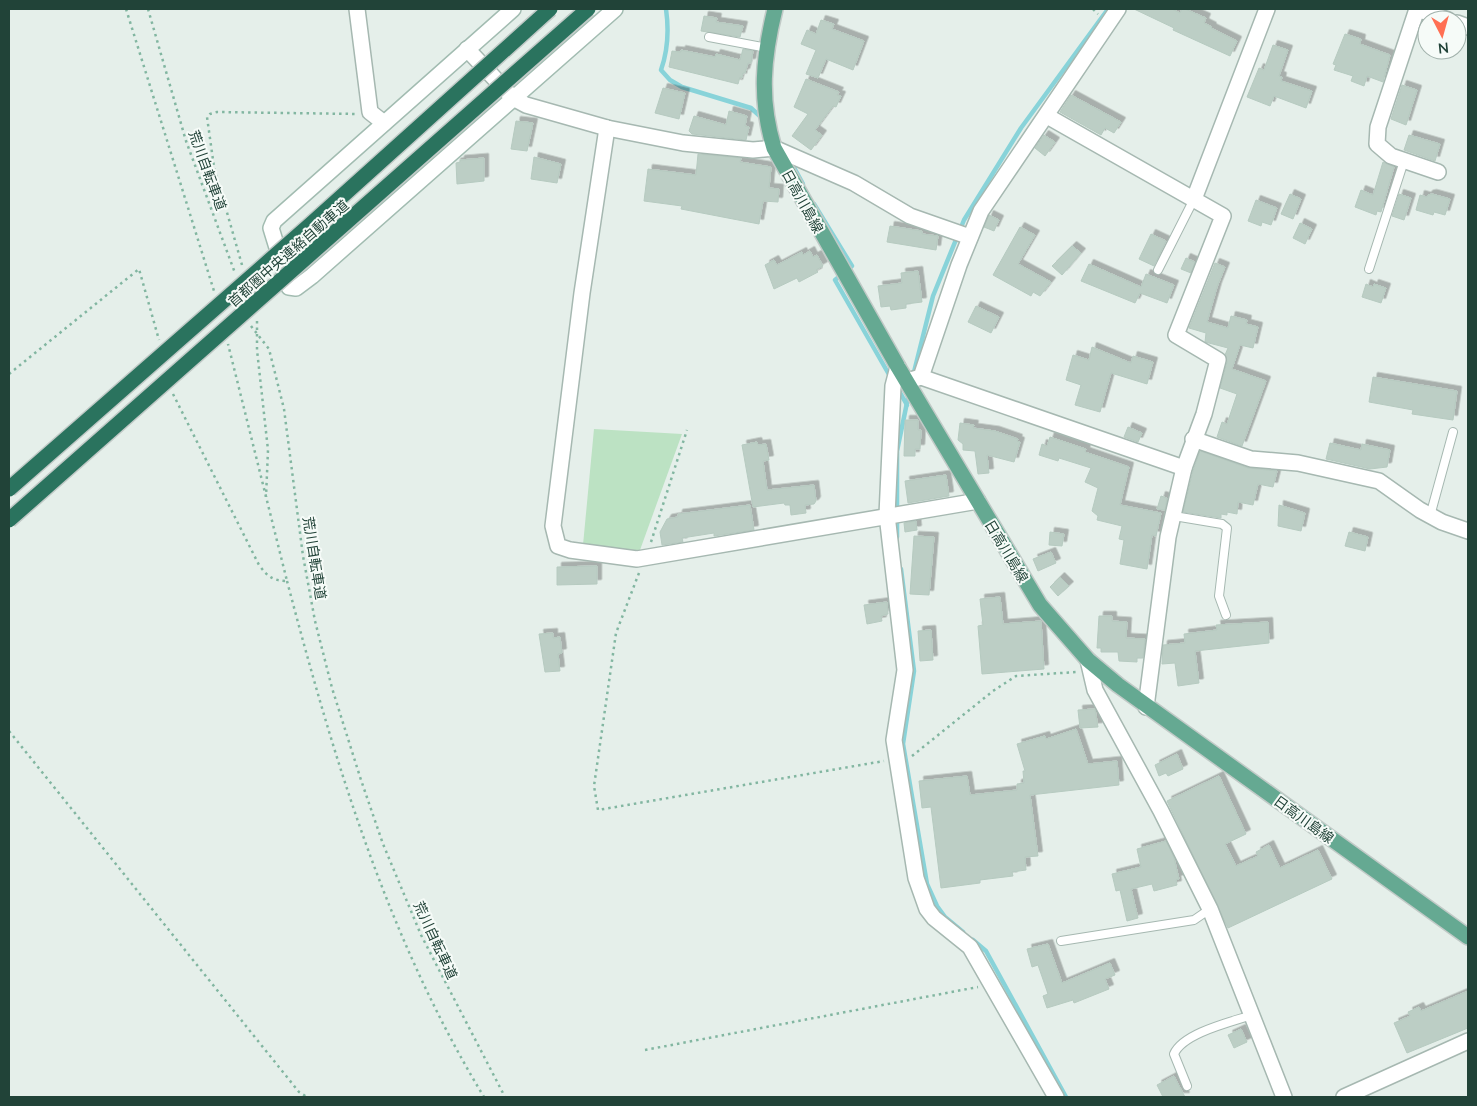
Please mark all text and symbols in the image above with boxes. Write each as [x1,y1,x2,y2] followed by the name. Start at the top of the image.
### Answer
[1417,10,1467,60] north arrow
[1437,39,1450,57] text: N
[186,128,230,212] street label: 荒川自転車道
[779,166,827,236] street label: 日高川島線
[224,196,352,310] street label: 首都圏中央連絡自動車道
[300,515,330,601] street label: 荒川自転車道
[982,517,1032,585] street label: 日高川島線
[1271,792,1337,846] street label: 日高川島線
[411,898,461,982] street label: 荒川自転車道

